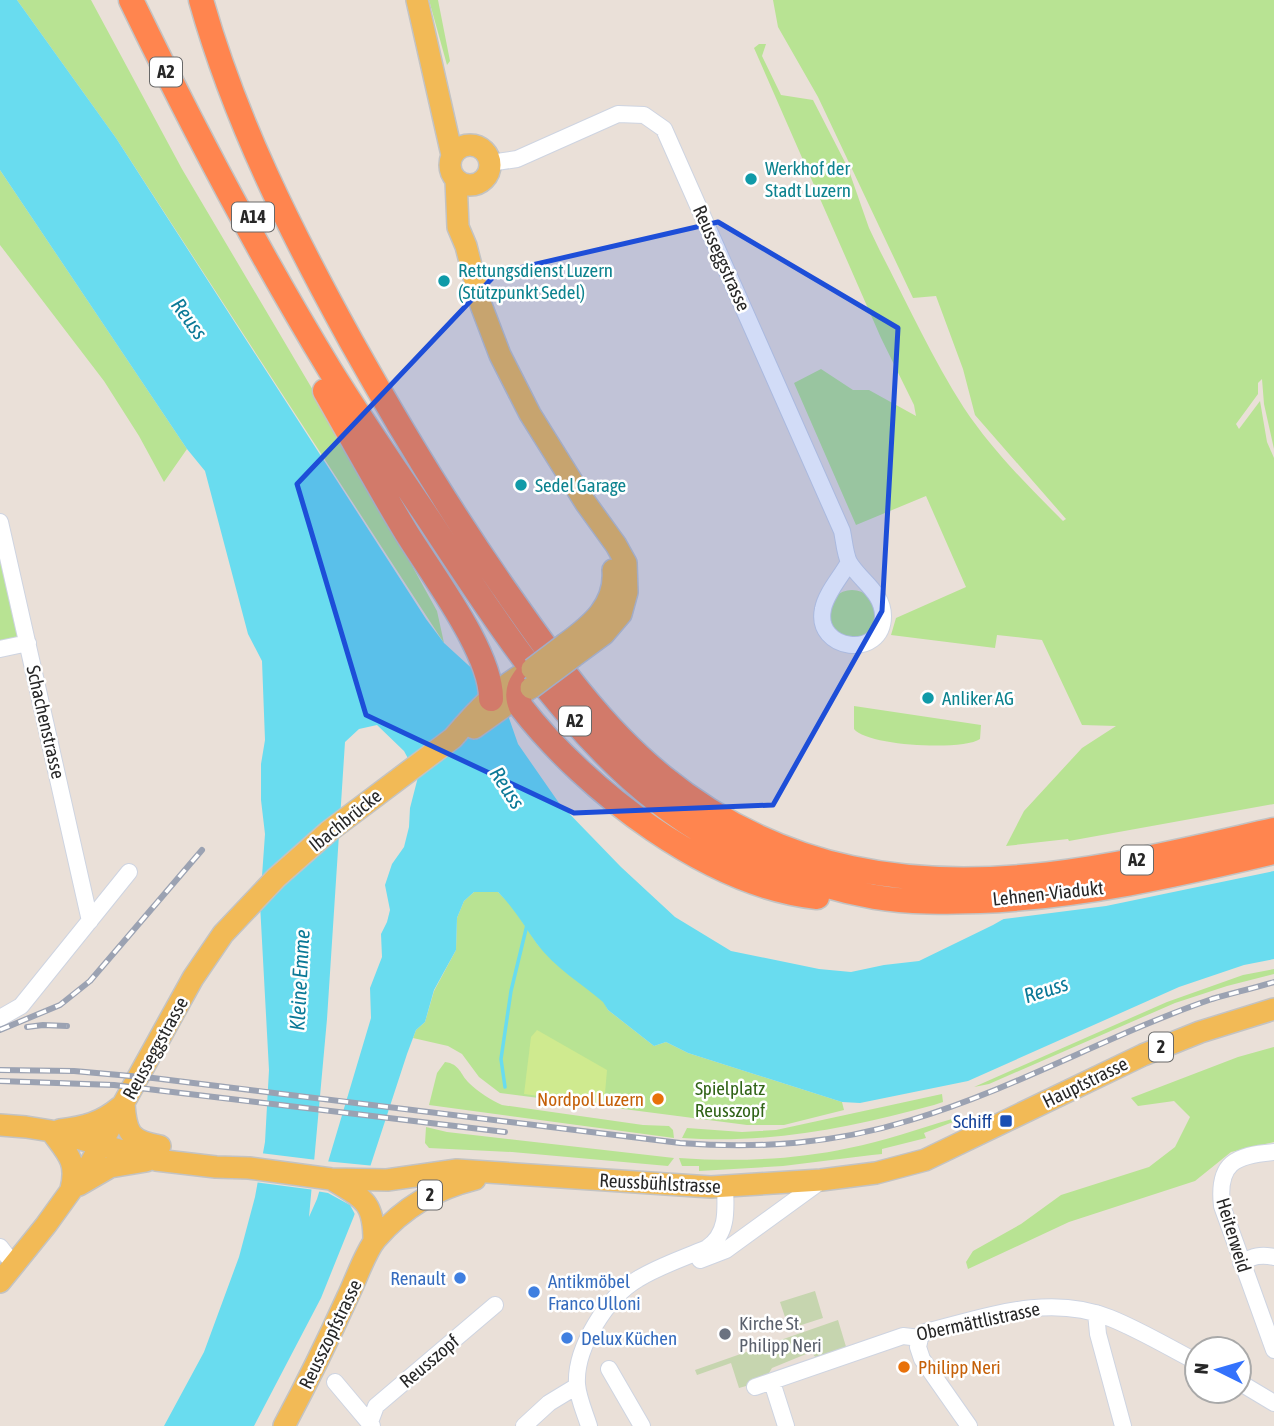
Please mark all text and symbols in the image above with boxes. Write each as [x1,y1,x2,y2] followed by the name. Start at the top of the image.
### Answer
[150,58,182,86] road number: A2
[765,157,851,201] place label: Werkhof der Stadt Luzern
[743,171,759,187] marker: Werkhof der Stadt Luzern
[232,202,274,232] road number: A14
[689,202,755,314] street label: Reusseggstrasse
[458,259,613,303] place label: Rettungsdienst Luzern (Stützpunkt Sedel)
[436,273,452,289] marker: Rettungsdienst Luzern (Stützpunkt Sedel)
[167,293,213,344] water label: Reuss
[535,474,626,496] place label: Sedel Garage
[513,477,529,493] marker: Sedel Garage
[22,663,70,781] street label: Schachenstrasse
[942,687,1014,709] place label: Anliker AG
[920,690,936,706] marker: Anliker AG
[559,706,591,736] road number: A2
[486,762,530,813] water label: Reuss
[305,784,385,856] street label: Ibachbrücke
[1121,846,1153,874] road number: A2
[991,876,1105,910] street label: Lehnen-Viadukt
[284,929,314,1031] water label: Kleine Emme
[1021,971,1071,1007] water label: Reuss
[118,993,192,1103] street label: Reusseggstrasse
[1149,1032,1173,1062] road number: 2
[1039,1052,1131,1112] street label: Hauptstrasse
[695,1077,765,1121] park label: Spielplatz Reusszopf
[537,1088,644,1110] place label: Nordpol Luzern
[650,1091,666,1107] marker: Nordpol Luzern
[953,1110,993,1132] place label: Schiff
[998,1113,1014,1129] marker: Schiff
[599,1169,721,1197] street label: Reussbühlstrasse
[418,1180,442,1210] road number: 2
[1212,1195,1256,1275] street label: Heiterweid
[390,1267,446,1289] place label: Renault
[452,1270,468,1286] marker: Renault
[548,1270,641,1314] place label: Antikmöbel Franco Ulloni
[294,1276,366,1392] street label: Reusszopfstrasse
[526,1284,542,1300] marker: Antikmöbel Franco Ulloni
[914,1297,1042,1345] street label: Obermättlistrasse
[739,1312,822,1356] place label: Kirche St. Philipp Neri
[717,1326,733,1342] marker: Kirche St. Philipp Neri
[581,1327,677,1349] place label: Delux Küchen
[395,1330,463,1392] street label: Reusszopf
[559,1330,575,1346] marker: Delux Küchen
[1183,1335,1253,1405] north arrow
[918,1356,1001,1378] place label: Philipp Neri
[896,1359,912,1375] marker: Philipp Neri
[1190,1362,1213,1375] text: N

